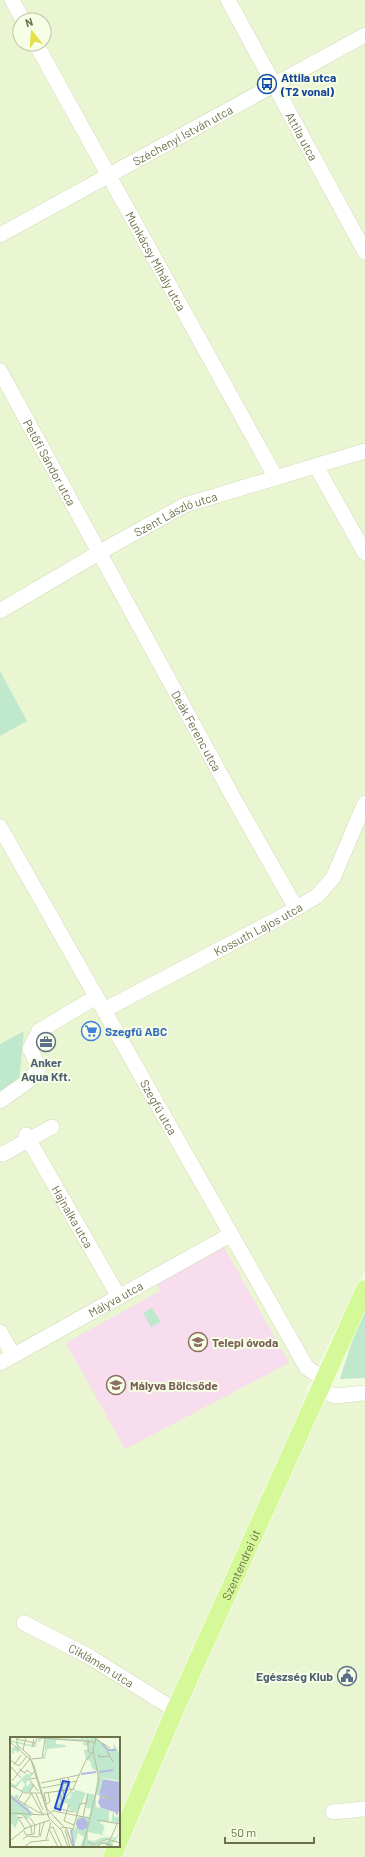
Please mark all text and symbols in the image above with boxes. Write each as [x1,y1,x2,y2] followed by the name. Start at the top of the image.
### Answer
[12,12,52,52] north arrow
[24,15,34,29] text: N
[280,70,336,98] place label: Attila utca (T2 vonal)
[256,73,278,95] bus stop icon: Attila utca (T2 vonal)
[130,102,235,168] street label: Széchenyi István utca
[283,109,321,163] street label: Attila utca
[123,209,189,313] street label: Munkácsy Mihály utca
[21,417,79,508] street label: Petőfi Sándor utca
[131,489,219,539] street label: Szent László utca
[169,688,224,773] street label: Deák Ferenc utca
[211,899,305,958] street label: Kossuth Lajos utca
[80,1020,102,1042] supermarket icon: Szegfű ABC
[105,1024,167,1038] place label: Szegfű ABC
[35,1031,57,1053] office icon: Anker Aqua Kft.
[21,1055,71,1083] place label: Anker Aqua Kft.
[138,1077,180,1137] street label: Szegfű utca
[49,1183,96,1250] street label: Hajnalka utca
[86,1278,145,1320] street label: Mályva utca
[187,1331,209,1353] school or university icon: Telepi óvoda
[212,1335,278,1349] place label: Telepi óvoda
[105,1374,127,1396] school or university icon: Mályva Bölcsőde
[130,1378,218,1392] place label: Mályva Bölcsőde
[219,1527,263,1602] street label: Szentendrei út
[66,1640,137,1690] street label: Ciklámen utca
[336,1665,358,1687] public building icon: Egészség Klub
[256,1669,333,1683] place label: Egészség Klub
[10,1737,120,1847] inset map
[225,1819,314,1845] scale bar
[231,1825,256,1839] text: 50 m

